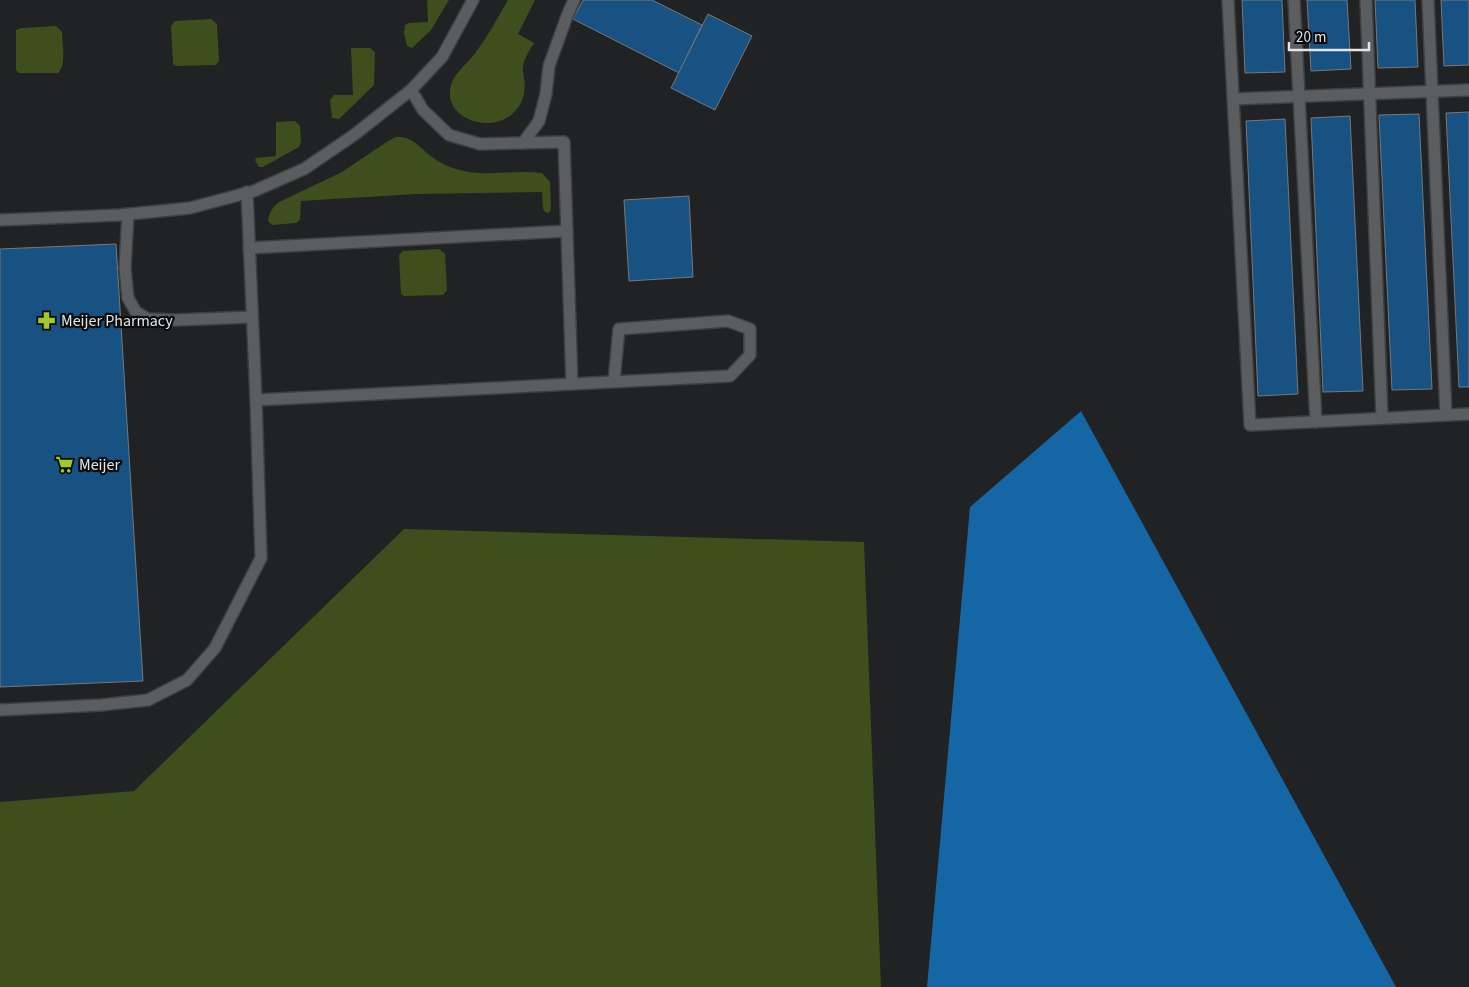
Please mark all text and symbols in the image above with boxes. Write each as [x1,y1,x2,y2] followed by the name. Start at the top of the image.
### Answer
[1289,20,1369,52] scale bar
[1296,27,1326,48] text: 20 m
[61,310,173,332] place label: Meijer Pharmacy
[37,311,57,331] pharmacy icon: Meijer Pharmacy
[79,454,120,476] place label: Meijer
[55,455,75,475] supermarket icon: Meijer

